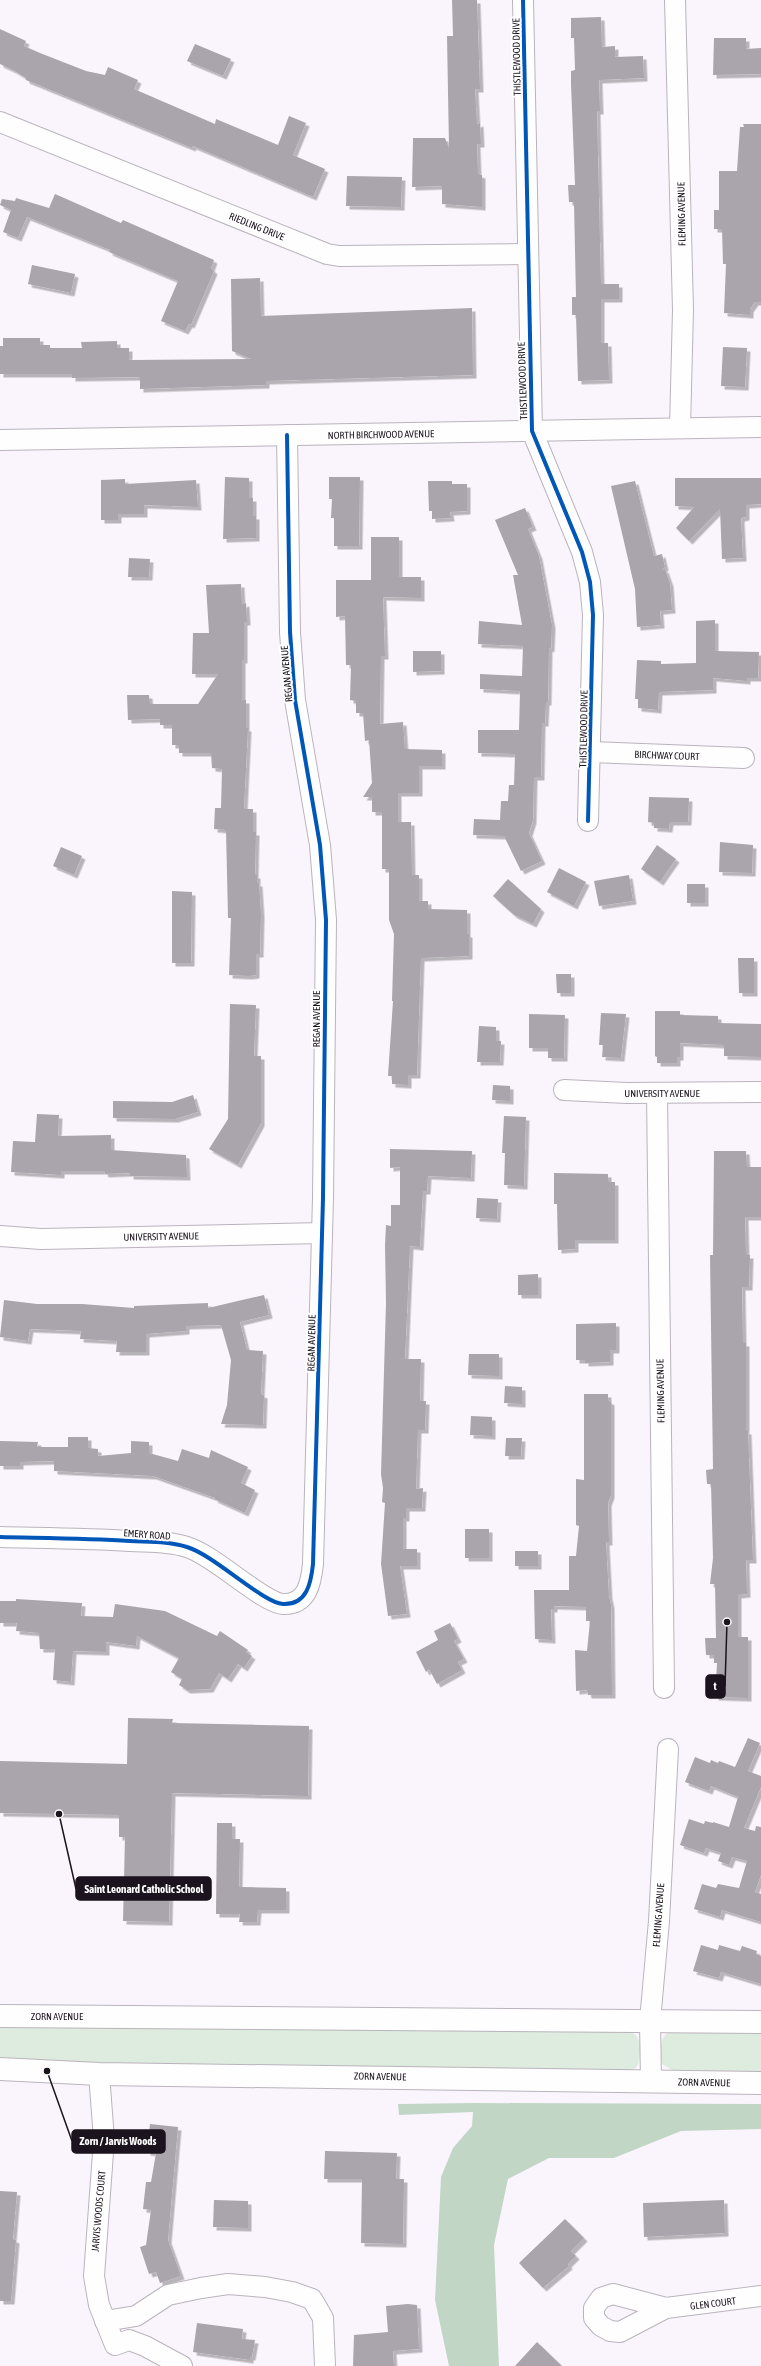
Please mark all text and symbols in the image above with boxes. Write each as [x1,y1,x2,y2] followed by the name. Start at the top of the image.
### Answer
[510,17,523,96] street label: THISTLEWOOD DRIVE
[675,181,688,246] street label: FLEMING AVENUE
[228,210,287,243] street label: RIEDLING DRIVE
[516,341,529,420] street label: THISTLEWOOD DRIVE
[328,428,435,441] street label: NORTH BIRCHWOOD AVENUE
[278,645,294,703] street label: REGAN AVENUE
[577,689,590,768] street label: THISTLEWOOD DRIVE
[634,749,700,762] street label: BIRCHWAY COURT
[311,990,322,1047] street label: REGAN AVENUE
[624,1088,700,1099] street label: UNIVERSITY AVENUE
[123,1230,200,1243] street label: UNIVERSITY AVENUE
[306,1314,318,1371] street label: REGAN AVENUE
[654,1358,667,1423] street label: FLEMING AVENUE
[123,1527,171,1542] street label: EMERY ROAD
[706,1675,725,1698] callout: t
[712,1680,717,1692] text: t
[76,1877,211,1900] callout: Saint Leonard Catholic School
[651,1882,666,1947] street label: FLEMING AVENUE
[84,1883,205,1895] text: Saint Leonard Catholic School
[31,2011,84,2022] street label: ZORN AVENUE
[354,2071,407,2082] street label: ZORN AVENUE
[678,2077,731,2088] street label: ZORN AVENUE
[72,2130,165,2153] callout: Zorn / Jarvis Woods
[80,2135,157,2147] text: Zorn / Jarvis Woods
[89,2169,108,2252] street label: JARVIS WOODS COURT
[689,2295,737,2312] street label: GLEN COURT

